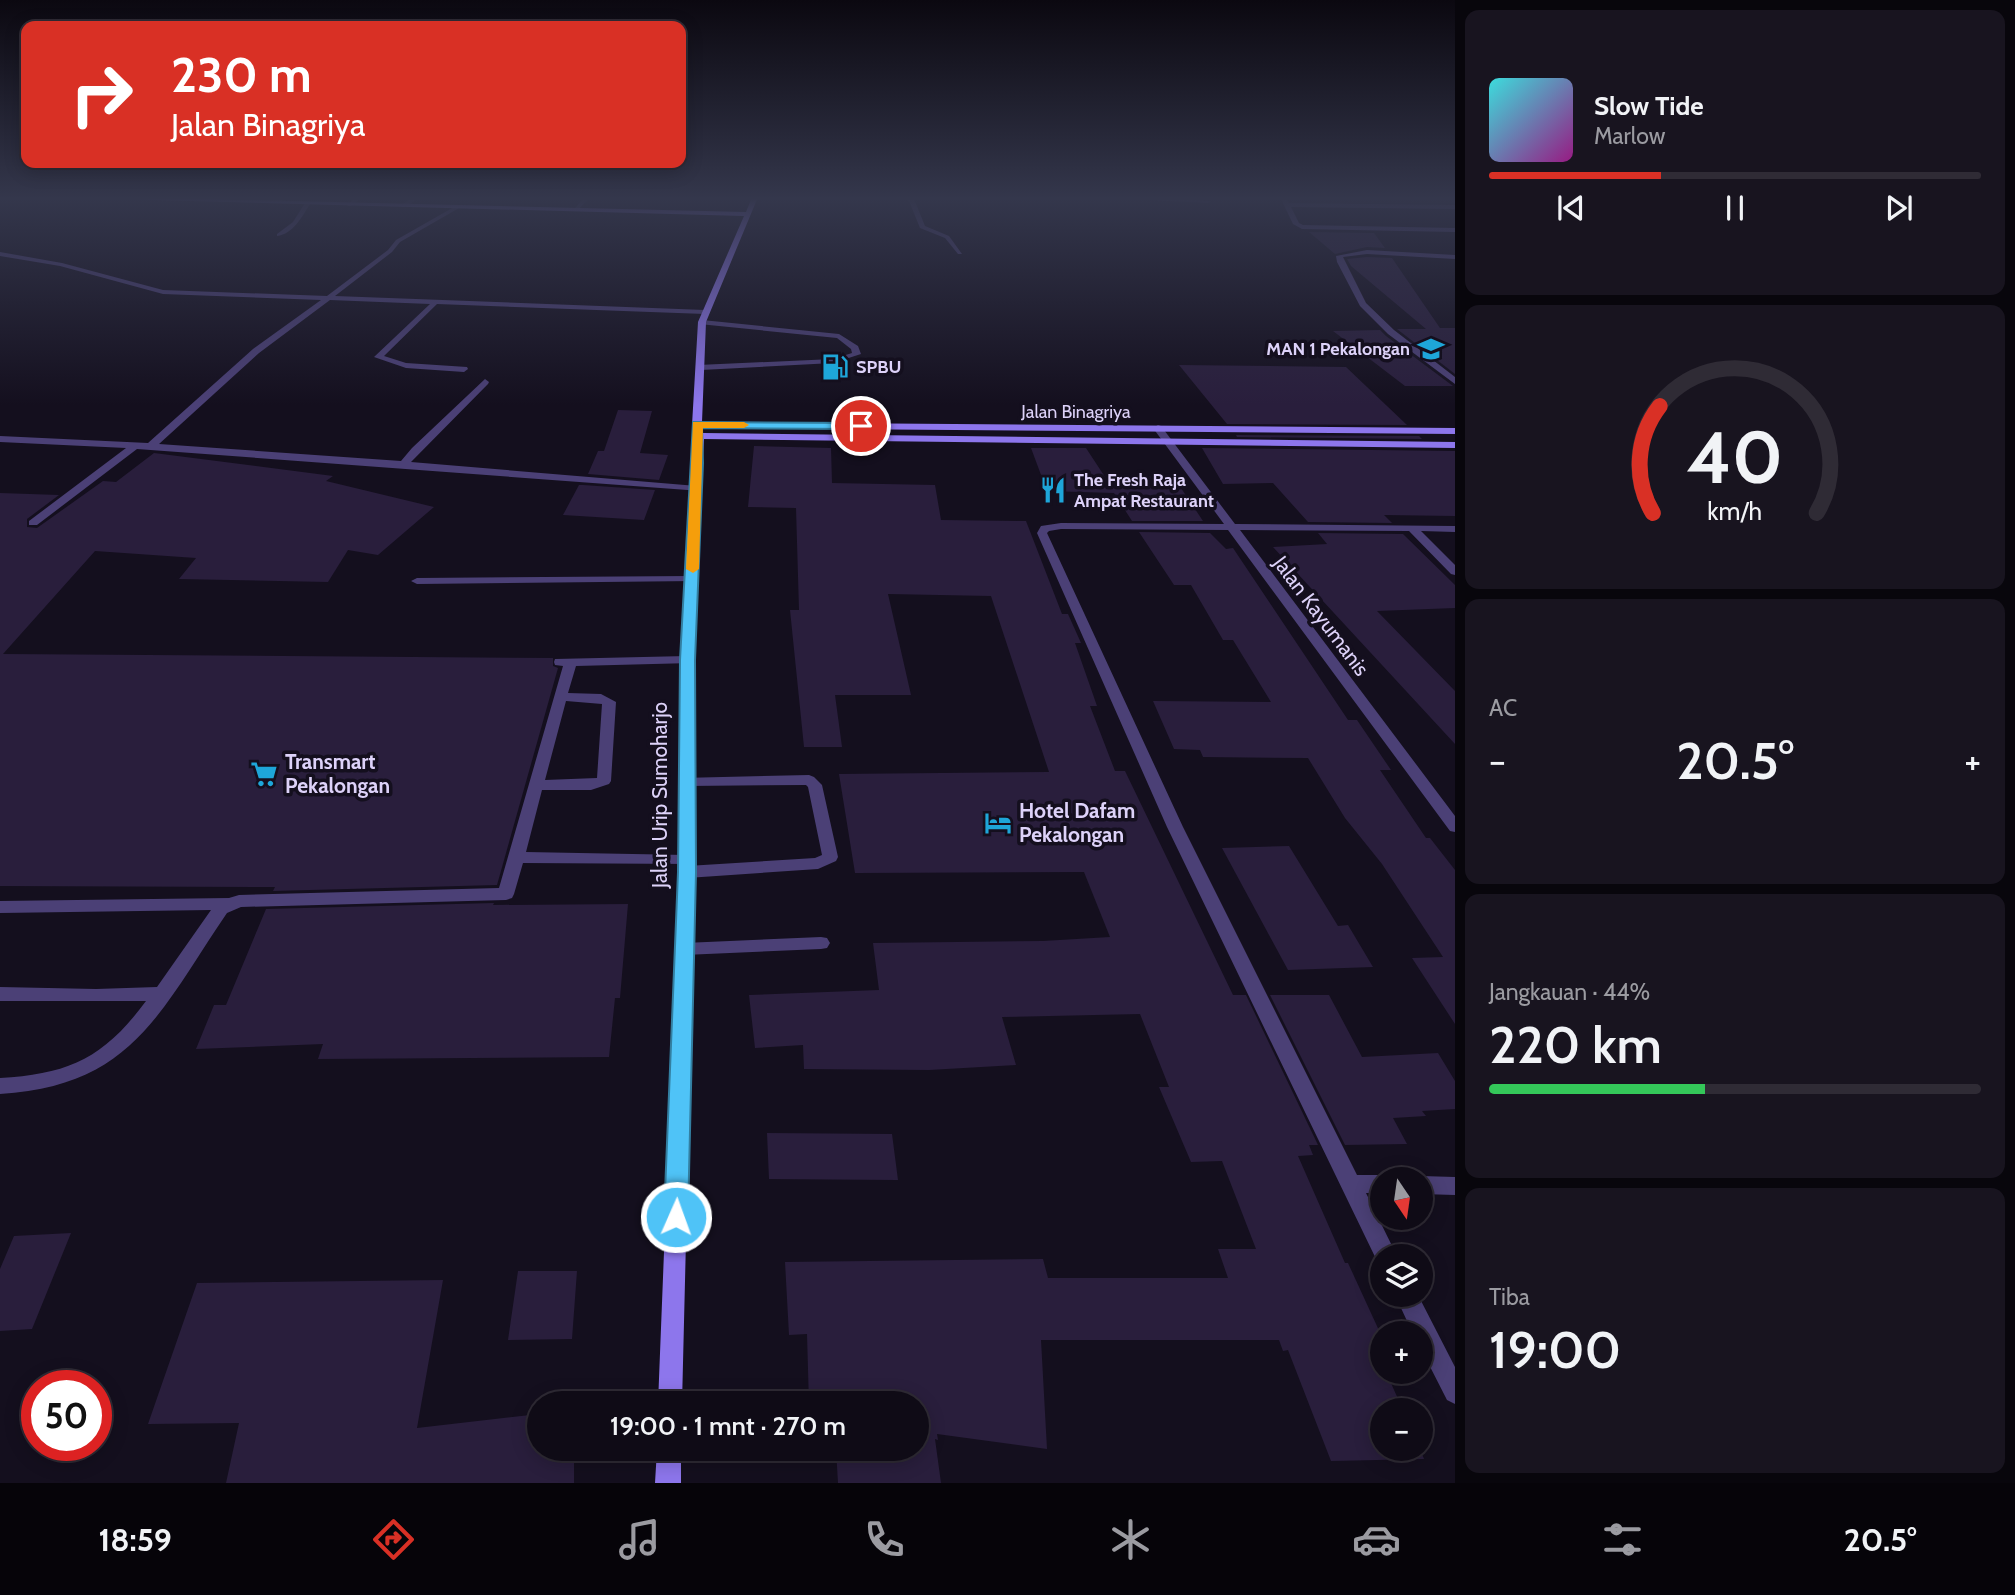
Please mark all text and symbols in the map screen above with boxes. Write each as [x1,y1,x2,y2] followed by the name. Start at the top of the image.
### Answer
[171,45,312,104] text: 230 m
[56,49,147,140] icon: right
[1594,90,1704,122] text: Slow Tide
[171,105,365,144] text: Jalan Binagriya
[1594,122,1665,150] text: Marlow
[1552,189,1590,227] icon: previous
[1716,189,1754,227] icon: pause
[1880,189,1918,227] icon: next
[1416,334,1446,364] school or university icon: MAN 1 Pekalongan
[1266,338,1410,360] place label: MAN 1 Pekalongan
[820,352,850,382] fuel station icon: SPBU
[856,356,901,378] place label: SPBU
[831,396,891,456] pin
[1020,401,1131,423] street label: Jalan Binagriya
[842,407,880,445] icon: arrive
[1687,413,1783,501] text: 40
[1074,469,1214,512] place label: The Fresh Raja Ampat Restaurant
[1038,475,1068,505] restaurant icon: The Fresh Raja Ampat Restaurant
[1708,496,1762,526] text: km/h
[1268,550,1375,681] street label: Jalan Kayumanis
[1489,694,1517,722] text: AC
[647,702,673,889] street label: Jalan Urip Sumoharjo
[1676,729,1794,792] text: 20.5°
[1489,737,1506,784] text: −
[1964,737,1981,784] text: +
[285,749,390,798] place label: Transmart Pekalongan
[249,759,279,789] supermarket icon: Transmart Pekalongan
[1019,798,1135,847] place label: Hotel Dafam Pekalongan
[983,808,1013,838] hotel icon: Hotel Dafam Pekalongan
[1489,978,1650,1006] text: Jangkauan · 44%
[1489,1013,1662,1076] text: 220 km
[1370,1167,1433,1230] north arrow
[1370,1167,1433,1461] map controls
[639,1180,713,1254] position arrow
[1370,1244,1433,1307] button: layers
[1489,1283,1530,1311] text: Tiba
[1489,1318,1621,1381] text: 19:00
[1370,1321,1433,1384] button: +
[21,1370,112,1461] speed limit sign: 50
[1370,1398,1433,1461] button: −
[610,1410,846,1442] text: 19:00 · 1 mnt · 270 m
[369,1515,418,1564] icon: directions
[615,1515,664,1564] icon: music
[860,1515,909,1564] icon: phone
[1106,1515,1155,1564] icon: climate
[1352,1515,1401,1564] icon: car
[1598,1515,1647,1564] icon: filters
[98,1520,172,1559] text: 18:59
[1844,1520,1916,1559] text: 20.5°

